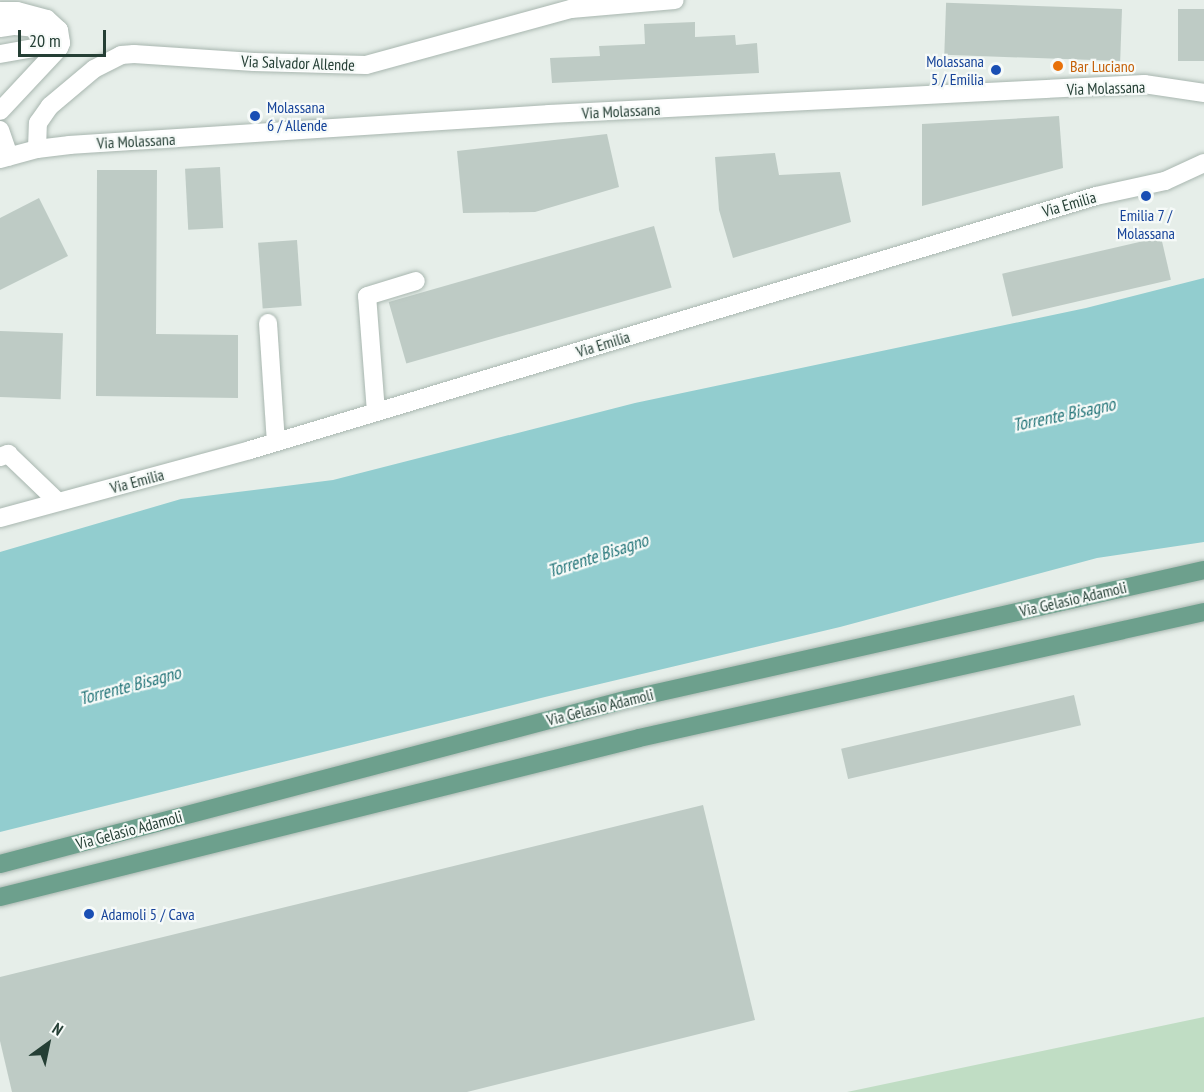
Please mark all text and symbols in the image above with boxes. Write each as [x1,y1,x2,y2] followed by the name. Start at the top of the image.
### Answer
[21,18,110,56] scale bar
[29,29,61,52] text: 20 m
[241,51,355,75] street label: Via Salvador Allende
[926,51,984,89] place label: Molassana 5 / Emilia
[1070,56,1135,76] place label: Bar Luciano
[1051,59,1065,73] marker: Bar Luciano
[989,63,1003,77] marker: Molassana 5 / Emilia
[1066,77,1146,99] street label: Via Molassana
[267,97,328,135] place label: Molassana 6 / Allende
[581,99,661,123] street label: Via Molassana
[248,109,262,123] marker: Molassana 6 / Allende
[96,129,176,153] street label: Via Molassana
[1040,187,1098,221] street label: Via Emilia
[1139,189,1153,203] marker: Emilia 7 / Molassana
[1117,205,1175,243] place label: Emilia 7 / Molassana
[574,327,632,361] street label: Via Emilia
[1011,394,1117,436] water label: Torrente Bisagno
[108,465,166,497] street label: Via Emilia
[545,530,651,582] water label: Torrente Bisagno
[1017,577,1129,621] street label: Via Gelasio Adamoli
[77,662,183,710] water label: Torrente Bisagno
[544,684,656,730] street label: Via Gelasio Adamoli
[73,807,185,853] street label: Via Gelasio Adamoli
[101,904,195,924] place label: Adamoli 5 / Cava
[82,907,96,921] marker: Adamoli 5 / Cava
[18,1014,78,1074] north arrow
[49,1018,67,1040] text: N

